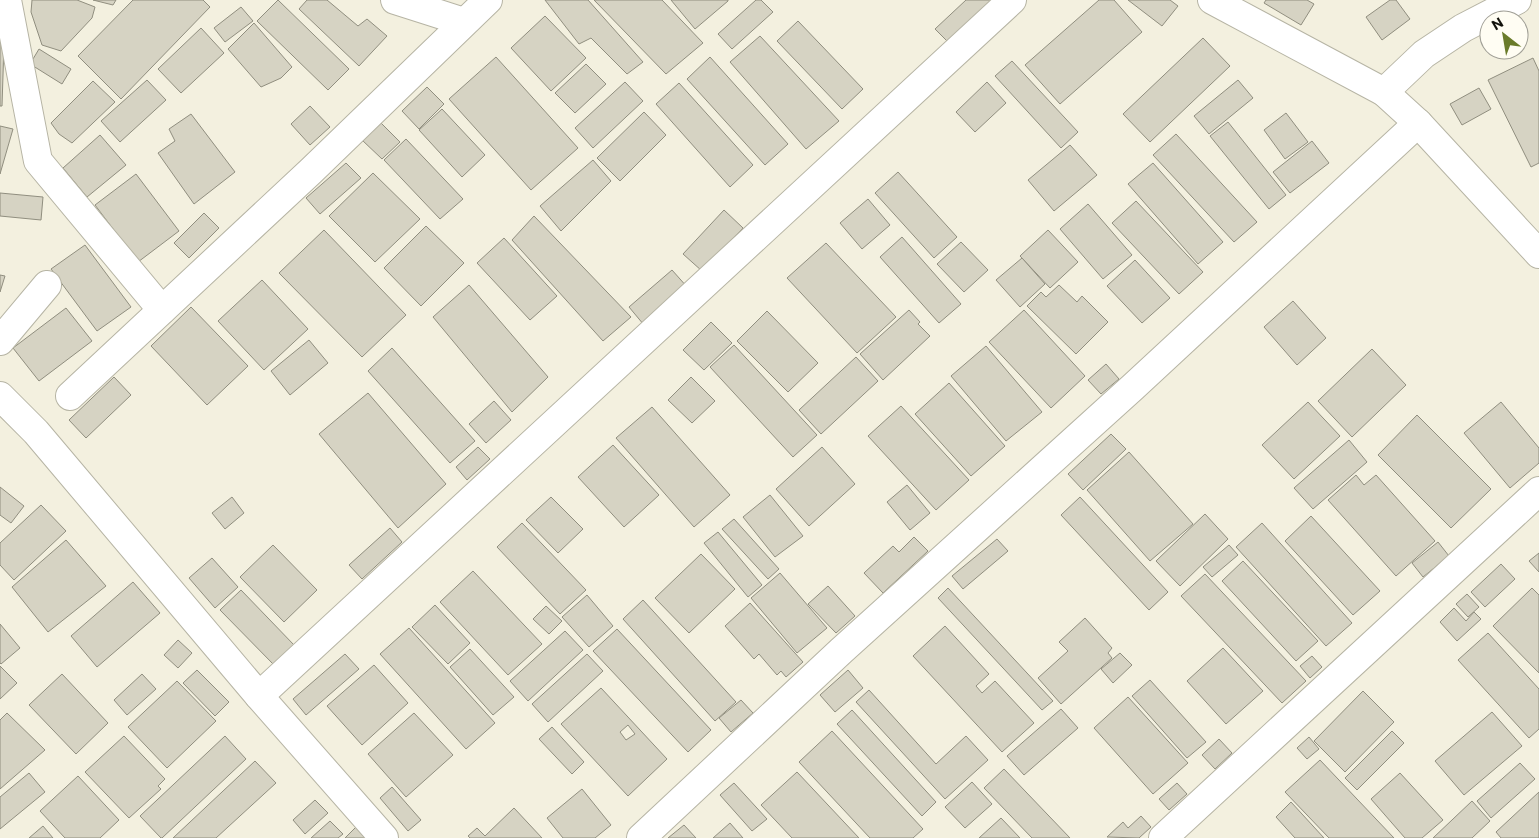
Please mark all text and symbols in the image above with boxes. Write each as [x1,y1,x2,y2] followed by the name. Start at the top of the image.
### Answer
[1479,10,1529,60] north arrow
[1488,13,1506,33] text: N

